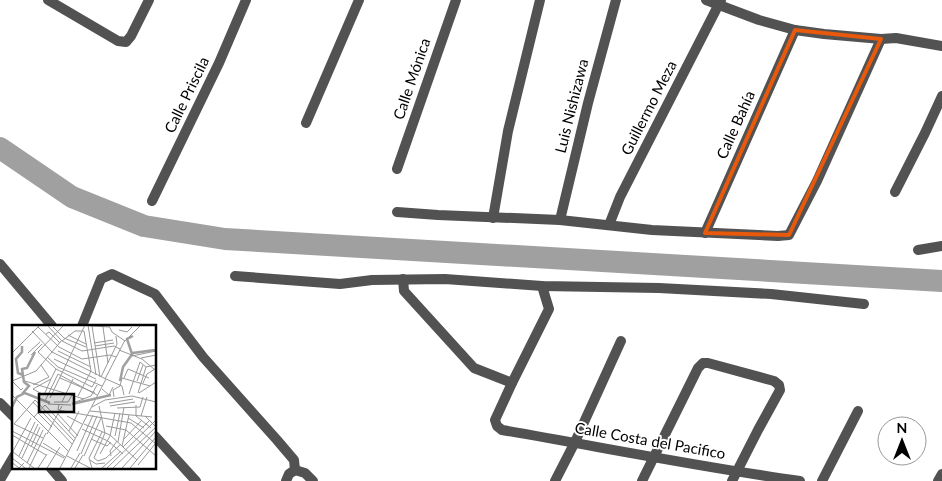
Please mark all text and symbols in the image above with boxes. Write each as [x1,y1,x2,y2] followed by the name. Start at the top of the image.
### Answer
[389,36,433,122] street label: Calle Mónica
[160,54,212,136] street label: Calle Priscila
[551,57,591,155] street label: Luis Nishizawa
[617,57,680,158] street label: Guillermo Meza
[712,88,758,161] street label: Calle Bahía
[12,325,156,468] inset map
[877,416,927,466] north arrow
[573,418,727,462] street label: Calle Costa del Pacifico
[897,419,907,436] text: N

